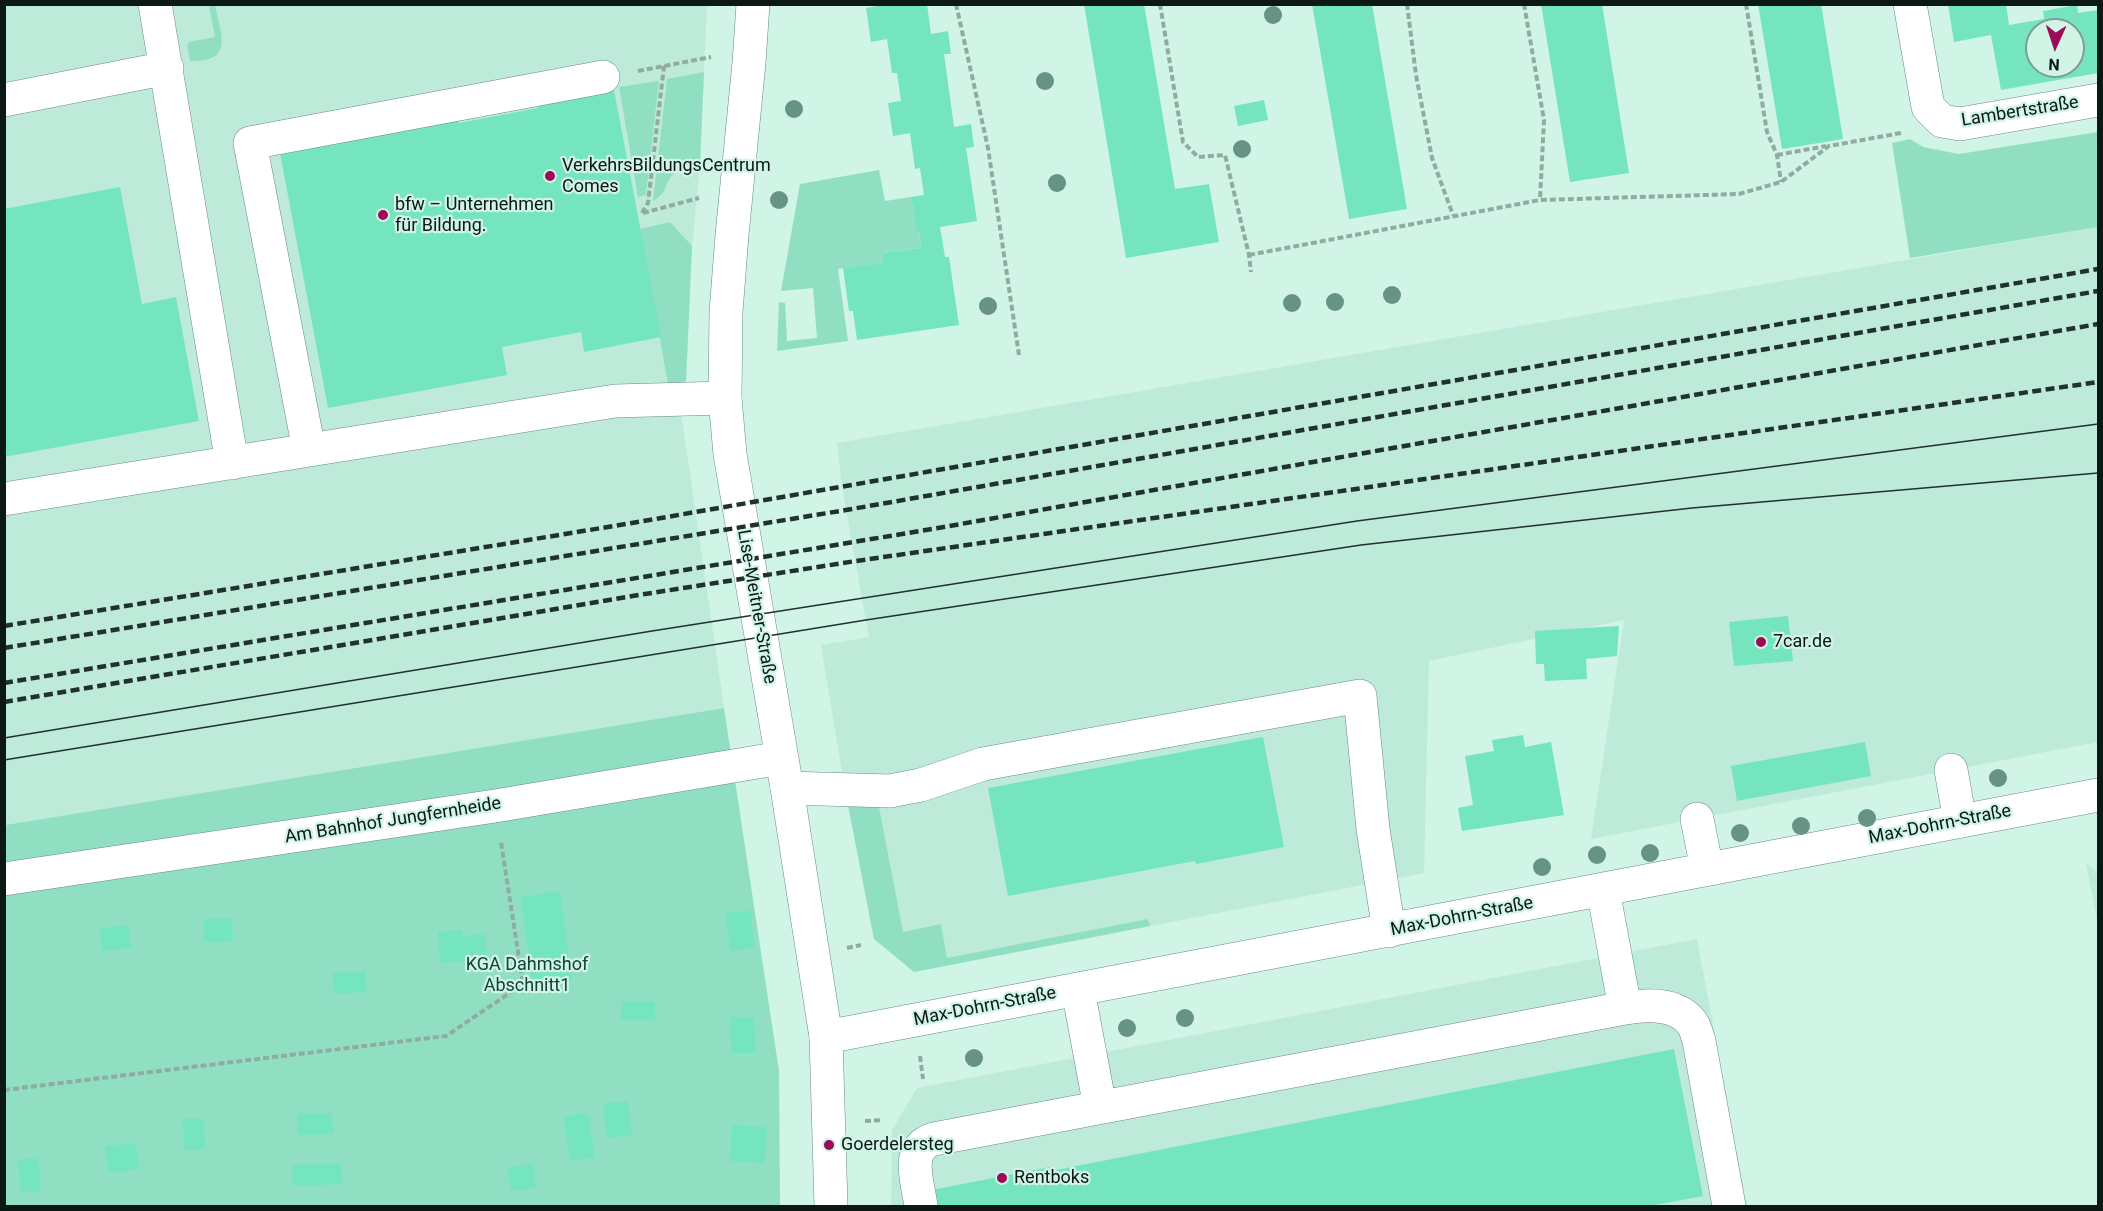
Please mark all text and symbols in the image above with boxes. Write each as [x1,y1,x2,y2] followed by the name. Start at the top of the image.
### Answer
[2025,18,2085,78] north arrow
[2048,55,2060,74] text: N
[1960,92,2080,132] street label: Lambertstraße
[562,155,771,198] place label: VerkehrsBildungsCentrum Comes
[543,169,557,183] marker: VerkehrsBildungsCentrum Comes
[395,194,553,236] place label: bfw – Unternehmen für Bildung.
[376,208,390,222] marker: bfw – Unternehmen für Bildung.
[732,528,780,686] street label: Lise-Meitner-Straße
[1773,631,1832,653] place label: 7car.de
[1754,635,1768,649] marker: 7car.de
[283,793,503,849] street label: Am Bahnhof Jungfernheide
[1867,801,2013,849] street label: Max-Dohrn-Straße
[1389,893,1535,941] street label: Max-Dohrn-Straße
[466,954,588,996] park label: KGA Dahmshof Abschnitt1
[912,983,1058,1031] street label: Max-Dohrn-Straße
[841,1134,954,1156] place label: Goerdelersteg
[822,1138,836,1152] marker: Goerdelersteg
[1014,1167,1089,1189] place label: Rentboks
[995,1171,1009,1185] marker: Rentboks

